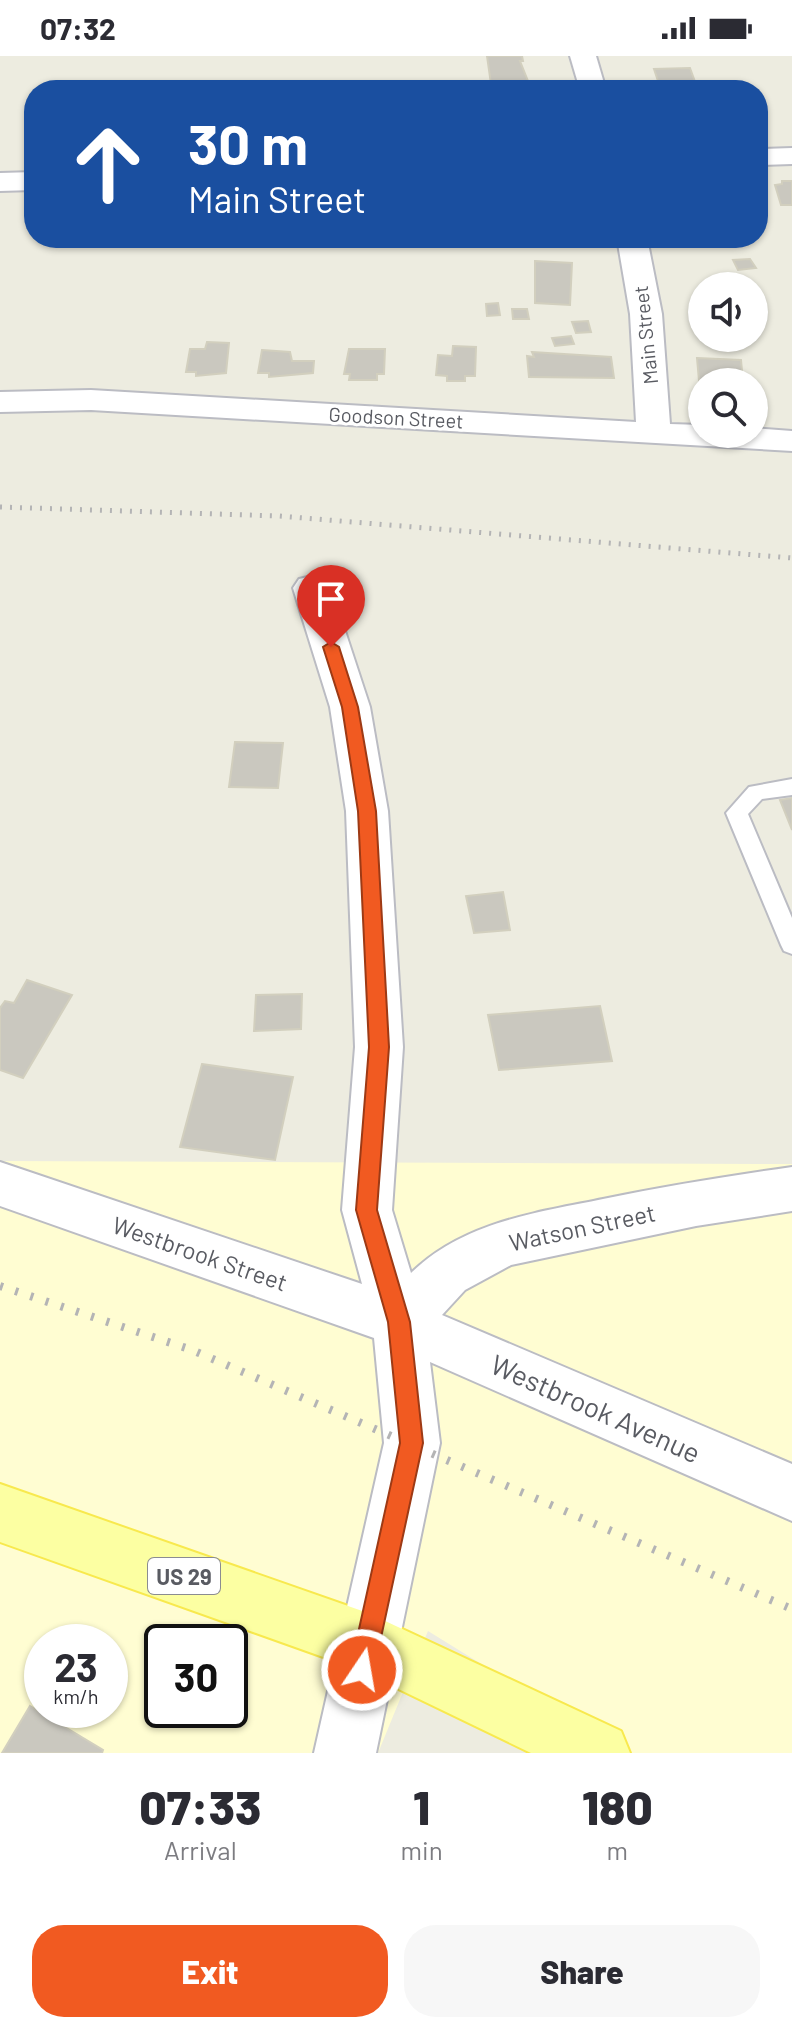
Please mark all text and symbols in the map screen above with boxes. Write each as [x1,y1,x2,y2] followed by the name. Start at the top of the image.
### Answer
[40,10,116,46] text: 07:32
[188,109,308,176] text: 30 m
[56,112,160,216] icon: ahead
[188,177,366,220] text: Main Street
[688,272,768,448] map controls
[688,272,768,352] button: sound
[628,285,662,385] street label: Main Street
[688,368,768,448] button: search
[328,401,464,433] street label: Goodson Street
[297,565,365,647] pin
[309,577,353,621] icon: arrive
[506,1197,658,1257] street label: Watson Street
[109,1210,291,1296] street label: Westbrook Street
[486,1347,706,1469] street label: Westbrook Avenue
[148,1558,220,1594] road number: US 29
[144,1624,248,1728] speed limit sign: 30
[320,1628,404,1712] position arrow
[54,1642,98,1690] text: 23
[53,1684,99,1708] text: km/h
[139,1777,261,1835] text: 07:33
[413,1777,430,1835] text: 1
[582,1777,653,1835] text: 180
[164,1834,237,1865] text: Arrival
[401,1834,443,1865] text: min
[607,1834,628,1865] text: m
[32,1925,388,2017] button: Exit
[404,1925,760,2017] button: Share

